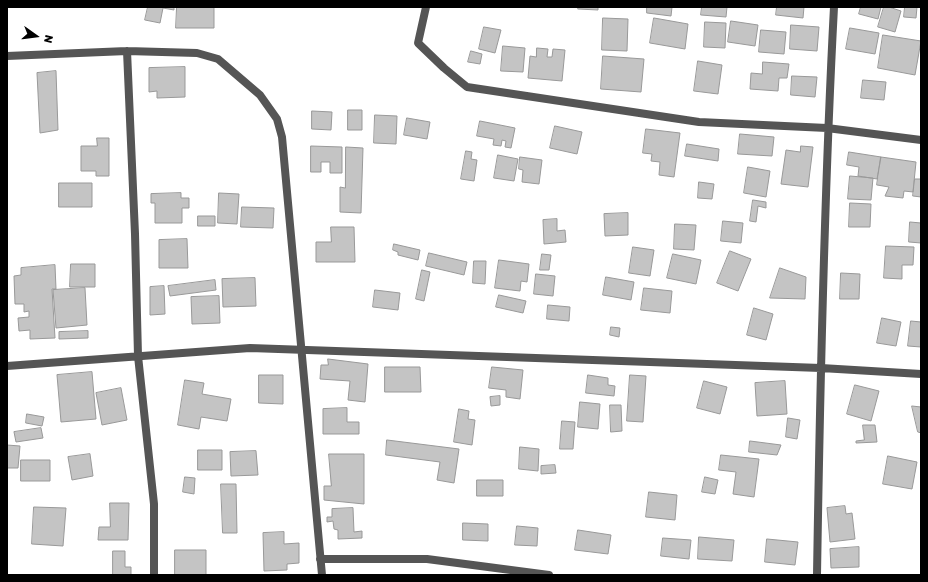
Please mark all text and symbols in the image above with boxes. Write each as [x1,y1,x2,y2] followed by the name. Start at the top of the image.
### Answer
[16,16,56,56] north arrow
[41,34,55,44] text: N

